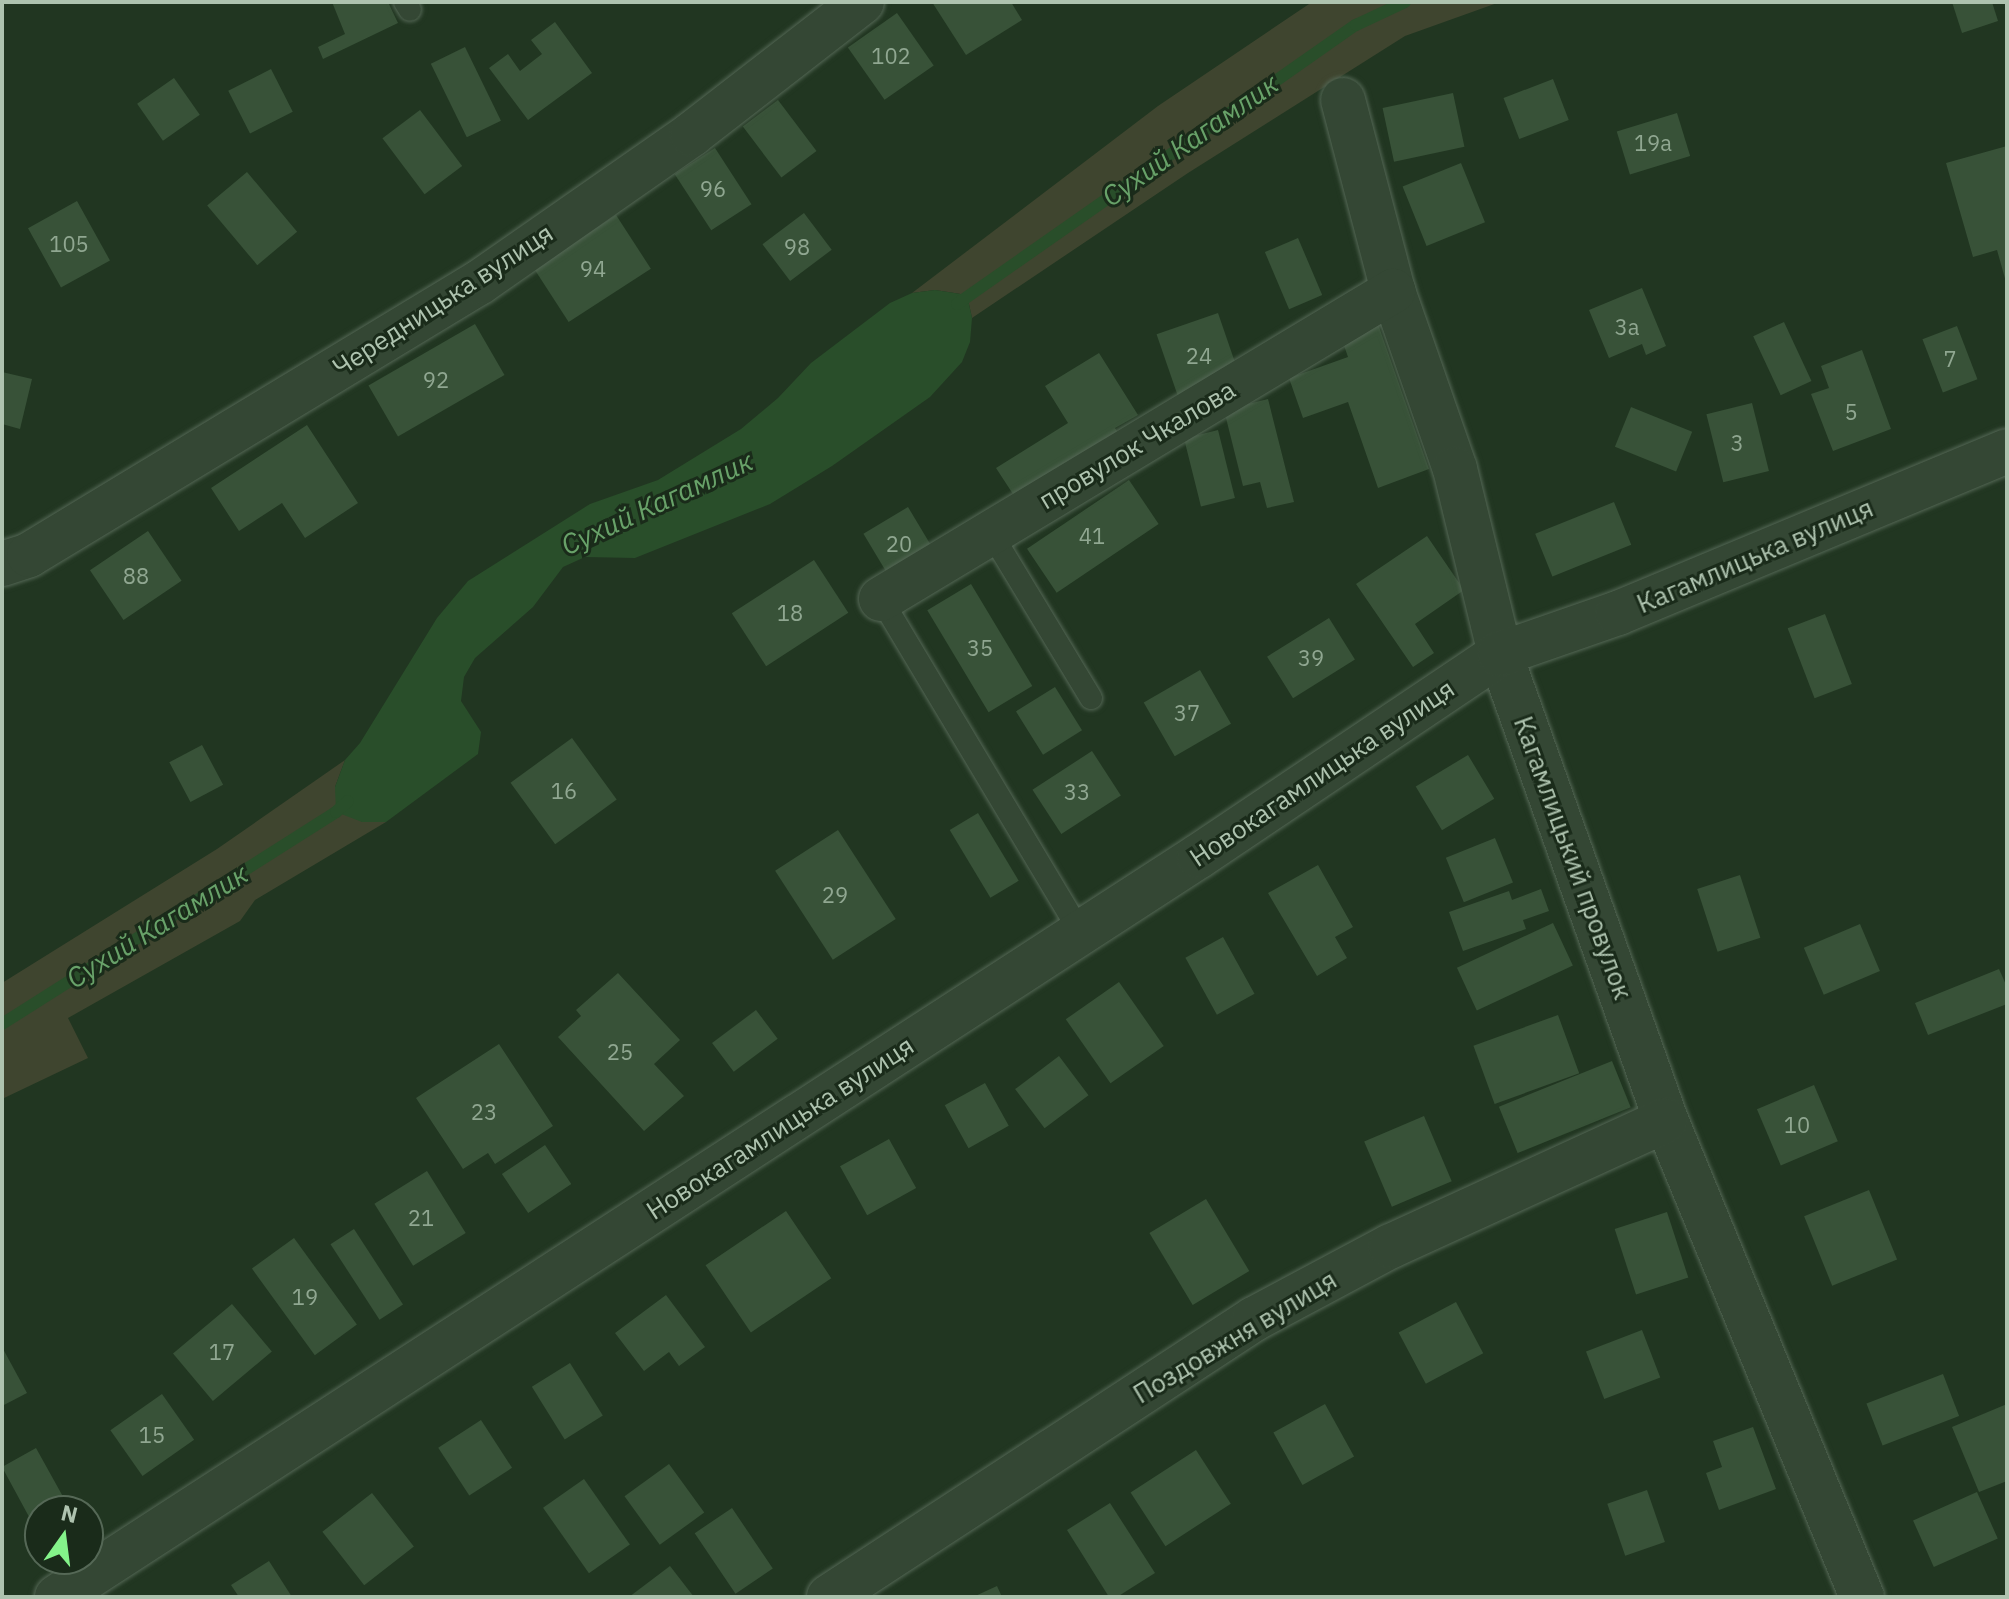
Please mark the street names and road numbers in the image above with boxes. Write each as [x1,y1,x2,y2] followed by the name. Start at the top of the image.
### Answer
[327,217,559,383] street label: Чередницька вулиця
[1033,374,1241,516] street label: провулок Чкалова
[1632,492,1878,620] street label: Кагамлицька вулиця
[1184,673,1460,873] street label: Новокагамлицька вулиця
[1507,712,1639,1004] street label: Кагамлицький провулок
[641,1030,919,1226] street label: Новокагамлицька вулиця
[1128,1264,1342,1410] street label: Поздовжня вулиця

